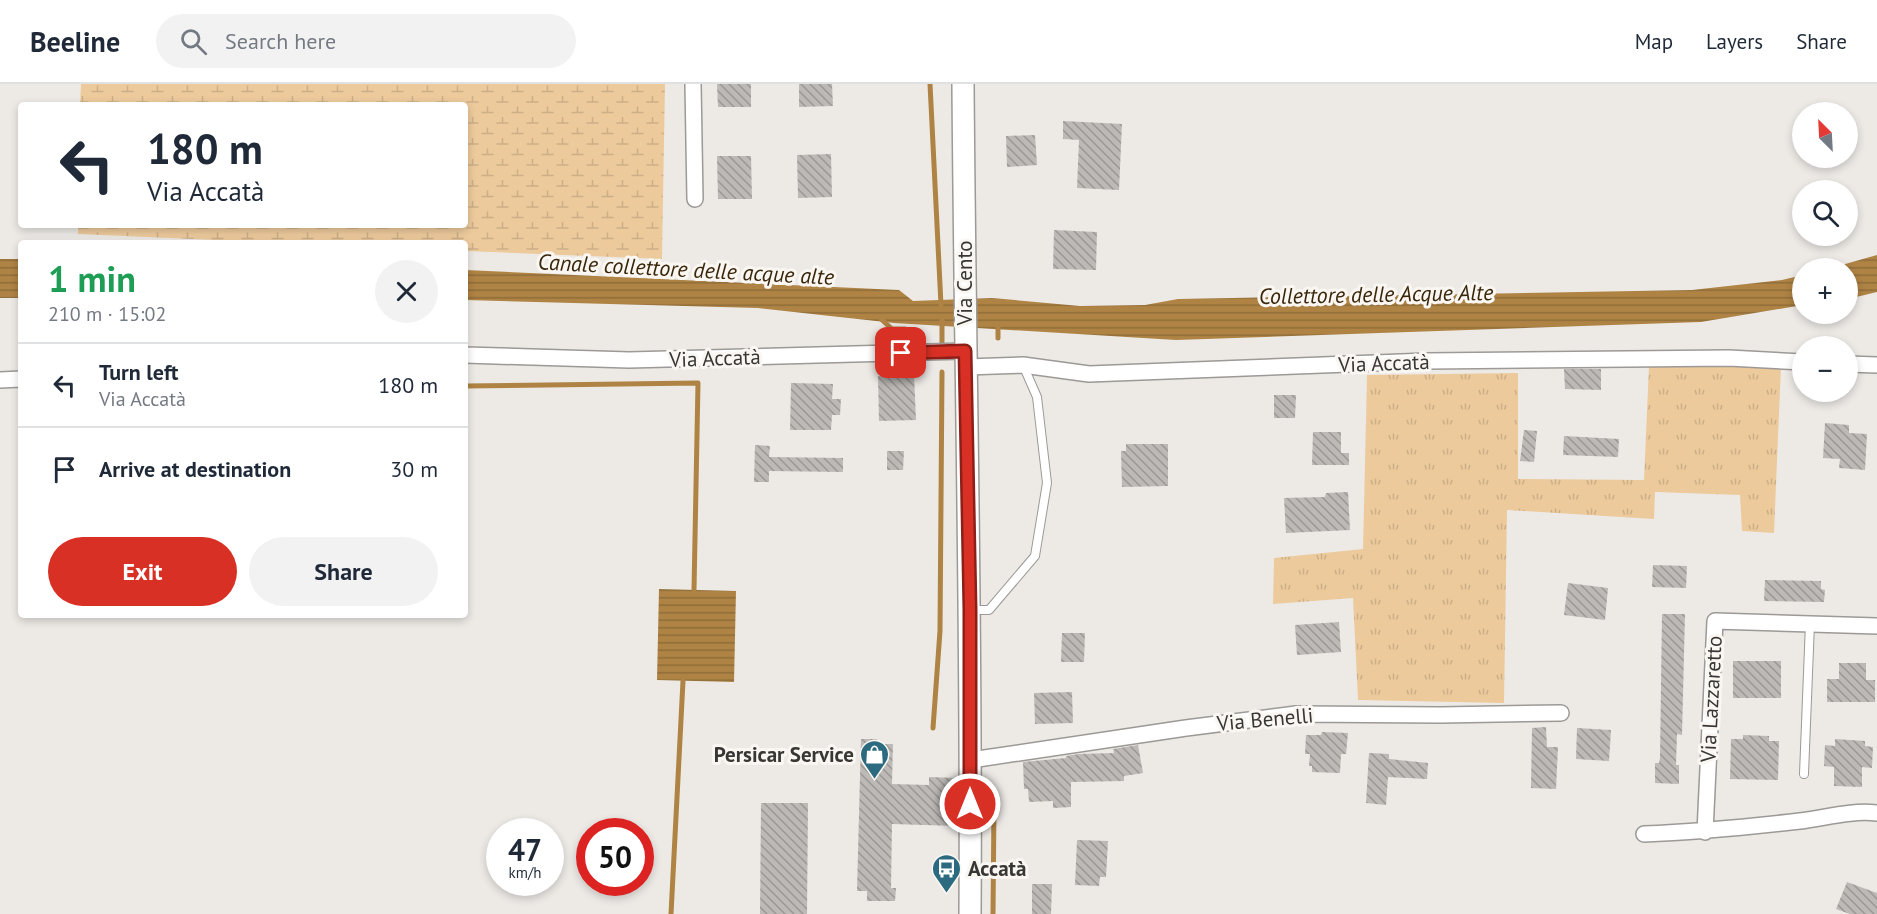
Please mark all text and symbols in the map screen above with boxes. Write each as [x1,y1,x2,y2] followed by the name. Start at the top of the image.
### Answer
[156,14,576,68] search box
[30,23,120,60] text: Beeline
[177,25,210,58] icon: search
[225,27,336,55] text: Search here
[1635,28,1673,55] text: Map
[1706,28,1763,55] text: Layers
[1796,28,1847,55] text: Share
[1792,102,1858,168] north arrow
[1792,102,1858,402] map controls
[147,121,263,176] text: 180 m
[48,126,126,204] icon: left
[147,174,264,208] text: Via Accatà
[1792,180,1858,246] button: search
[951,240,978,327] street label: Via Cento
[537,247,836,291] water label: Canale collettore delle acque alte
[48,255,136,302] text: 1 min
[1792,258,1858,324] button: +
[375,260,438,323] button: close
[1259,278,1494,310] water label: Collettore delle Acque Alte
[48,301,166,327] text: 210 m · 15:02
[875,327,926,378] pin
[884,336,917,369] icon: arrive
[1792,336,1858,402] button: −
[668,343,761,373] street label: Via Accatà
[1337,348,1430,378] street label: Via Accatà
[99,358,179,386] text: Turn left
[48,369,81,402] icon: left
[378,371,438,399] text: 180 m
[99,386,186,412] text: Via Accatà
[48,453,81,486] icon: arrive
[99,455,291,483] text: Arrive at destination
[390,455,438,483] text: 30 m
[48,537,237,606] button: Exit
[249,537,438,606] button: Share
[1694,635,1728,764] street label: Via Lazzaretto
[1215,701,1314,737] street label: Via Benelli
[859,738,891,780] shop icon: Persicar Service
[714,741,854,768] place label: Persicar Service
[938,772,1002,836] position arrow
[576,818,654,896] speed limit sign: 50
[508,830,542,869] text: 47
[931,852,963,894] bus stop icon: Accatà
[968,855,1026,882] place label: Accatà
[509,863,541,882] text: km/h

